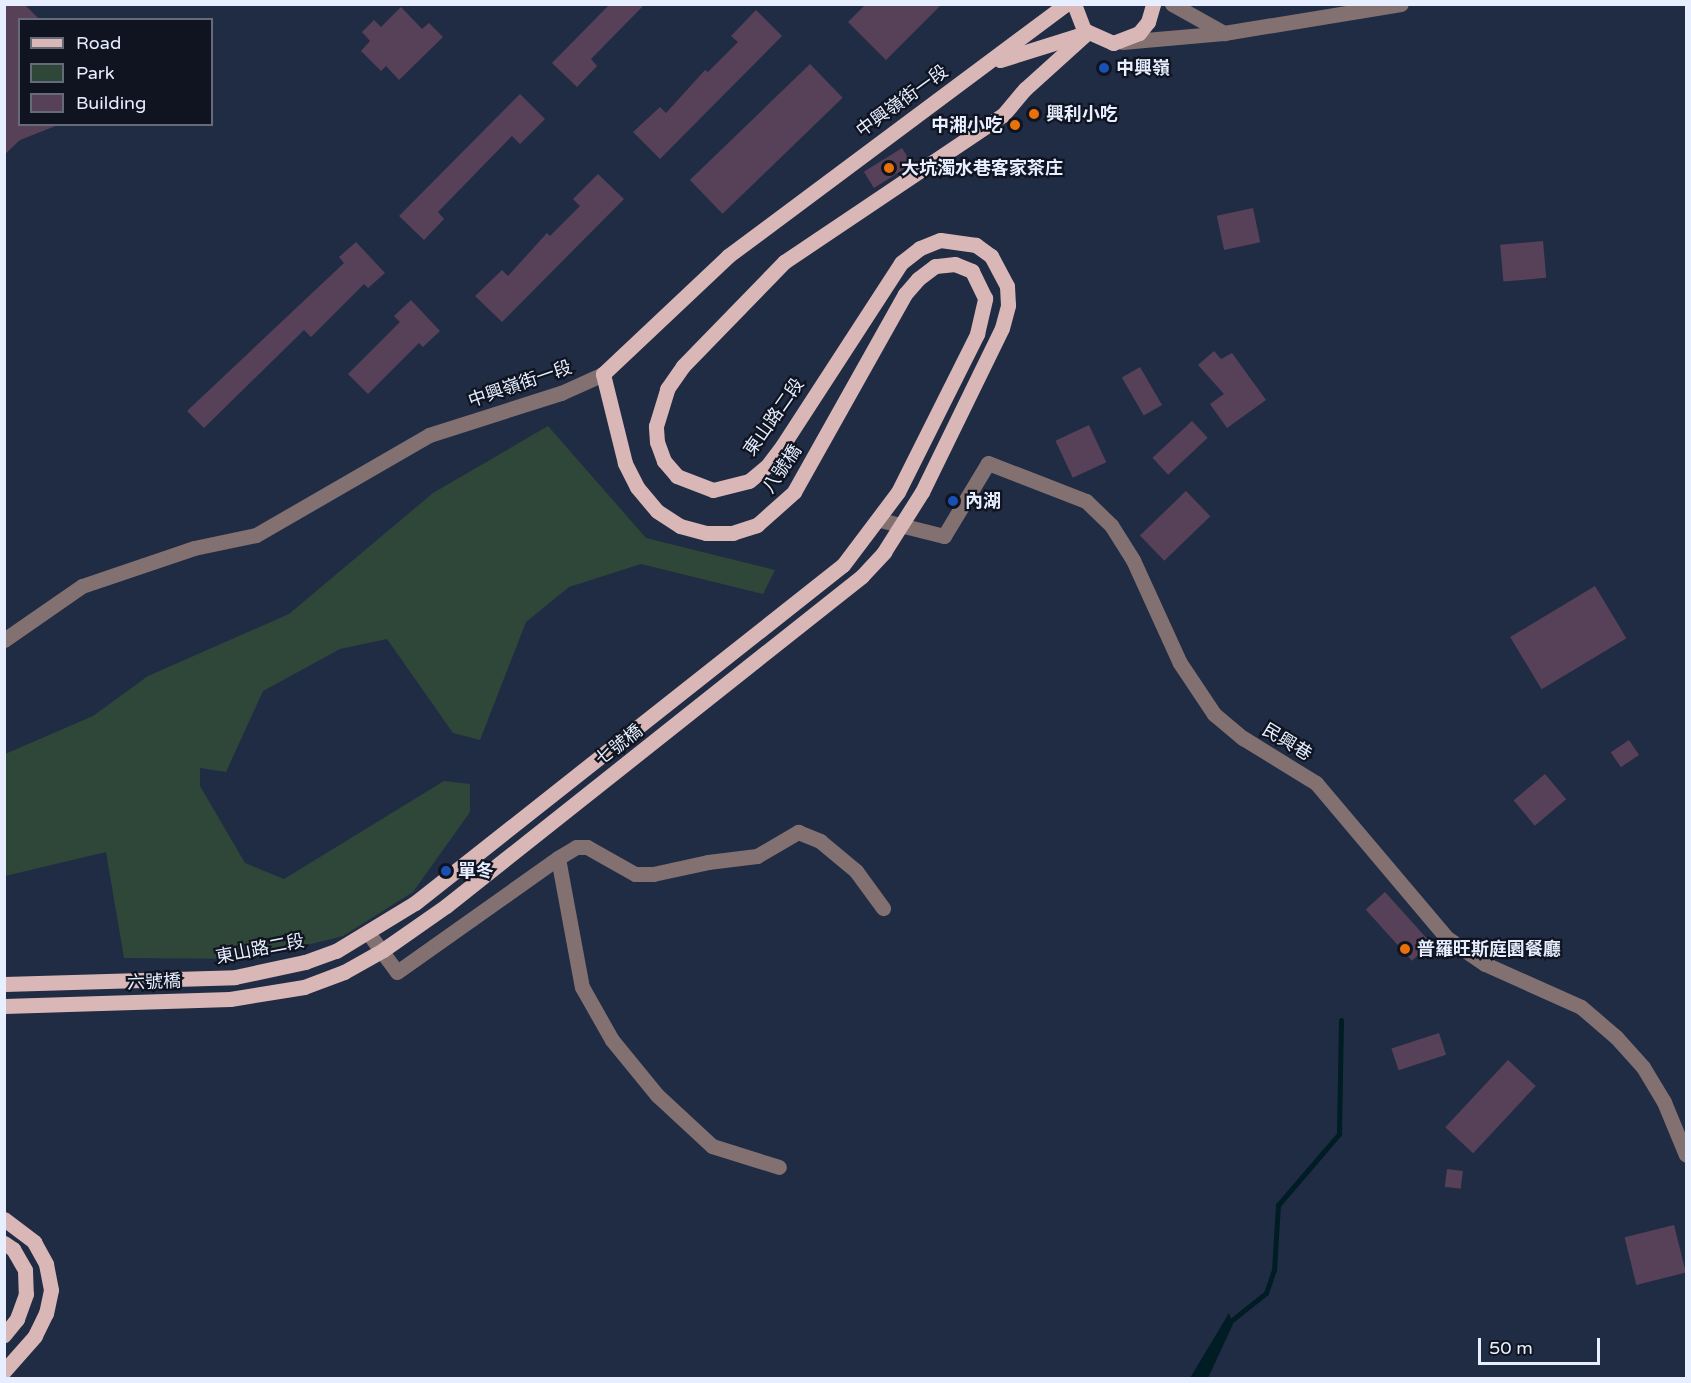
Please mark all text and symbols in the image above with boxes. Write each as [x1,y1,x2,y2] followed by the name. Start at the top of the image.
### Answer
[18,18,213,126] legend
[76,32,121,54] text: Road
[1116,57,1170,79] place label: 中興嶺
[852,61,952,141] street label: 中興嶺街一段
[1097,61,1111,75] marker: 中興嶺
[76,62,114,84] text: Park
[76,92,146,114] text: Building
[1046,103,1118,125] place label: 興利小吃
[1027,107,1041,121] marker: 興利小吃
[931,114,1003,136] place label: 中湘小吃
[1008,118,1022,132] marker: 中湘小吃
[901,157,1063,179] place label: 大坑濁水巷客家茶庄
[882,161,896,175] marker: 大坑濁水巷客家茶庄
[465,356,575,412] street label: 中興嶺街一段
[739,374,809,460] street label: 東山路二段
[758,441,806,497] street label: 八號橋
[965,490,1001,512] place label: 內湖
[946,494,960,508] marker: 內湖
[1258,719,1316,765] street label: 民興巷
[591,720,647,770] street label: 七號橋
[458,860,494,882] place label: 單冬
[439,864,453,878] marker: 單冬
[214,930,306,968] street label: 東山路二段
[1417,938,1561,960] place label: 普羅旺斯庭園餐廳
[1398,942,1412,956] marker: 普羅旺斯庭園餐廳
[127,970,181,994] street label: 六號橋
[1481,1326,1602,1364] scale bar
[1489,1337,1533,1359] text: 50 m

